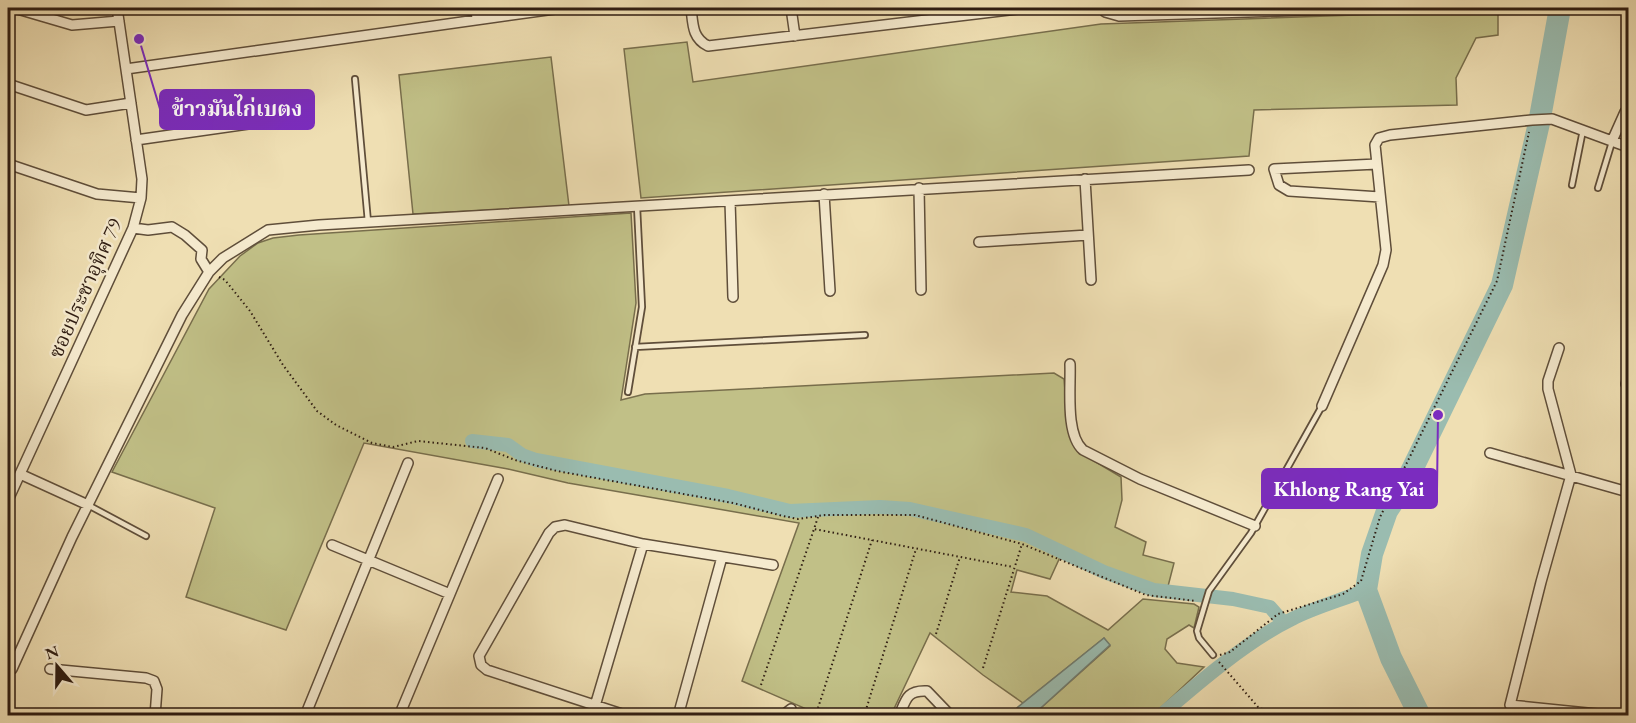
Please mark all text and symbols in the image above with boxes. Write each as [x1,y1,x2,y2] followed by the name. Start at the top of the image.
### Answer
[160,90,314,129] callout: ข้าวมันไก่เบตง
[172,94,302,122] text: ข้าวมันไก่เบตง
[43,214,128,362] street label: ซอยประชาอุทิศ 79
[1262,469,1437,508] callout: Khlong Rang Yai
[1273,475,1425,502] text: Khlong Rang Yai
[27,636,87,696] north arrow
[42,640,62,664] text: N

